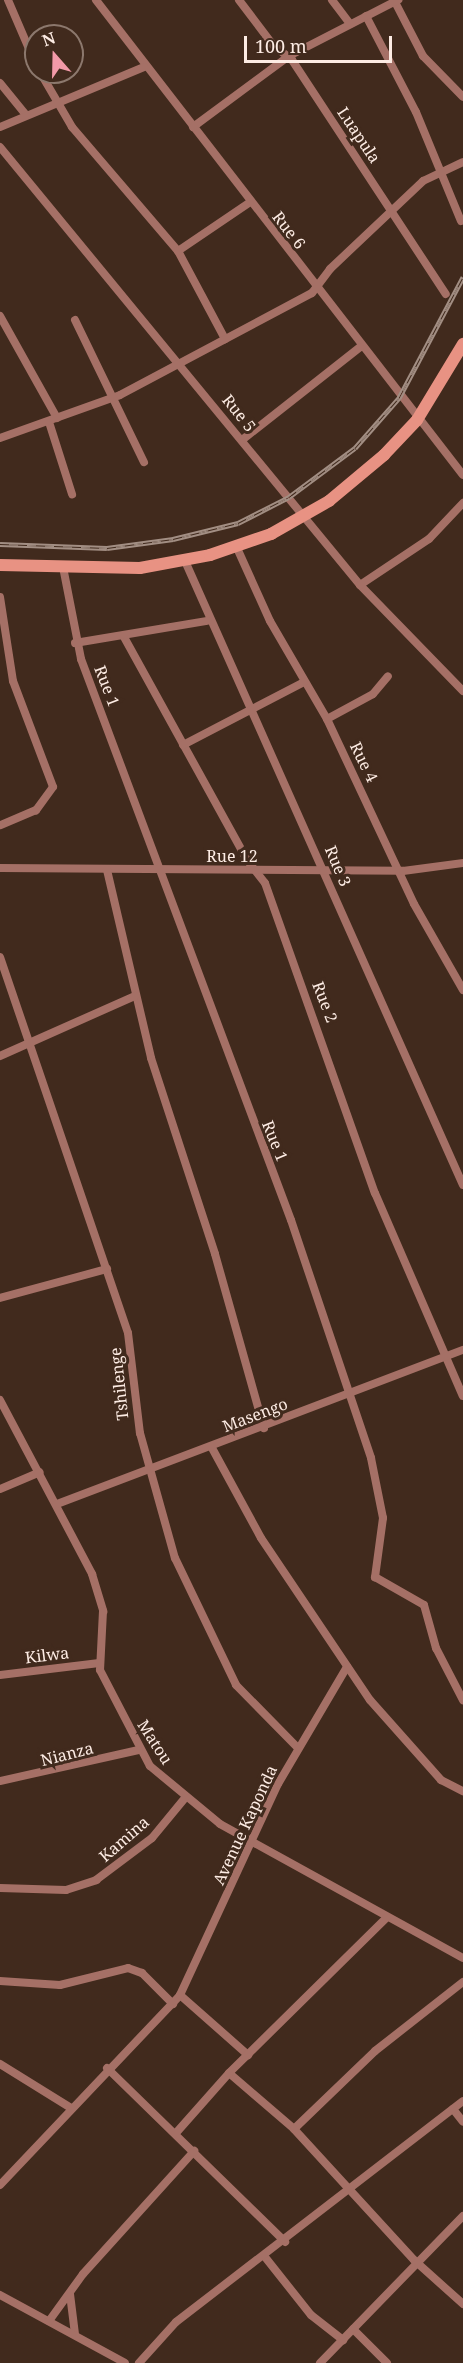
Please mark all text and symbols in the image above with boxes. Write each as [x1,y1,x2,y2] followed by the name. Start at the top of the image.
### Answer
[24,24,84,84] north arrow
[247,24,396,62] scale bar
[39,26,58,51] text: N
[255,34,307,58] text: 100 m
[333,103,385,167] street label: Luapula
[268,207,310,253] street label: Rue 6
[218,391,260,435] street label: Rue 5
[90,663,124,709] street label: Rue 1
[346,739,382,785] street label: Rue 4
[321,843,355,889] street label: Rue 3
[206,846,258,866] street label: Rue 12
[308,979,342,1025] street label: Rue 2
[258,1118,292,1164] street label: Rue 1
[106,1347,132,1421] street label: Tshilenge
[220,1394,290,1436] street label: Masengo
[24,1643,70,1667] street label: Kilwa
[134,1716,176,1768] street label: Matou
[39,1738,95,1770] street label: Nianza
[209,1762,281,1888] street label: Avenue Kaponda
[95,1812,153,1866] street label: Kamina

